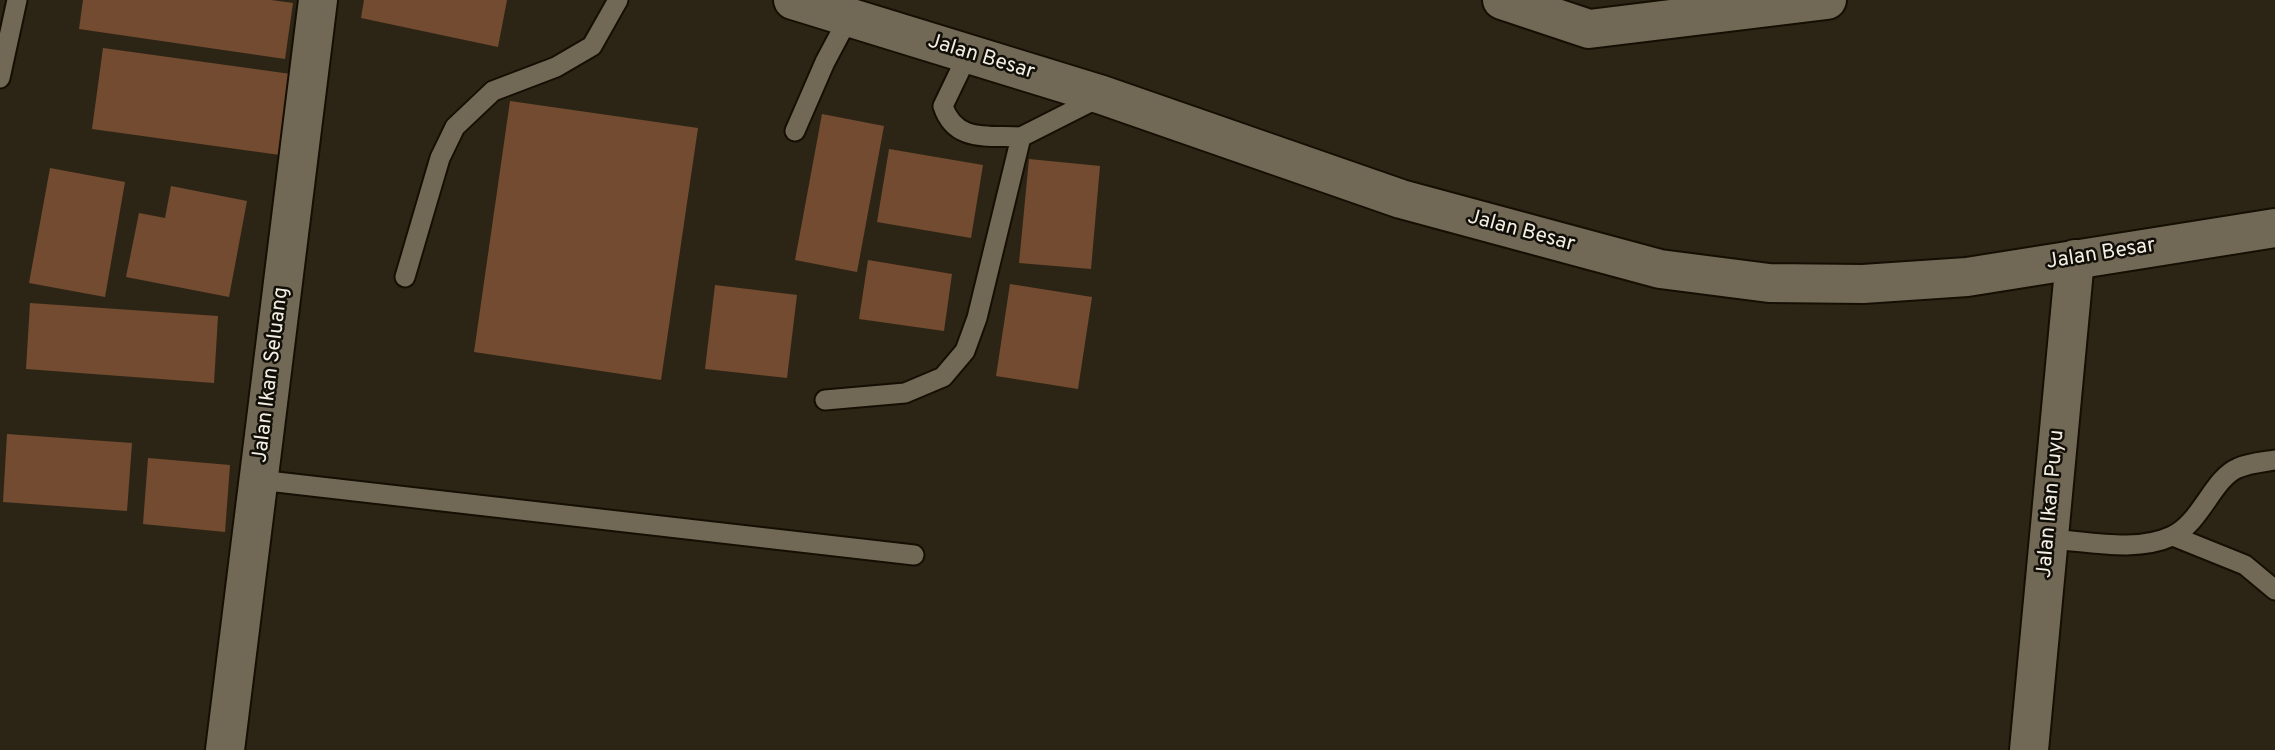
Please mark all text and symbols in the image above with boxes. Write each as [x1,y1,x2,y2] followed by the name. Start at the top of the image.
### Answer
[925,30,1037,86] street label: Jalan Besar
[1464,206,1578,258] street label: Jalan Besar
[2045,234,2157,276] street label: Jalan Besar
[249,286,295,464] street label: Jalan Ikan Seluang
[2033,429,2071,579] street label: Jalan Ikan Puyu

